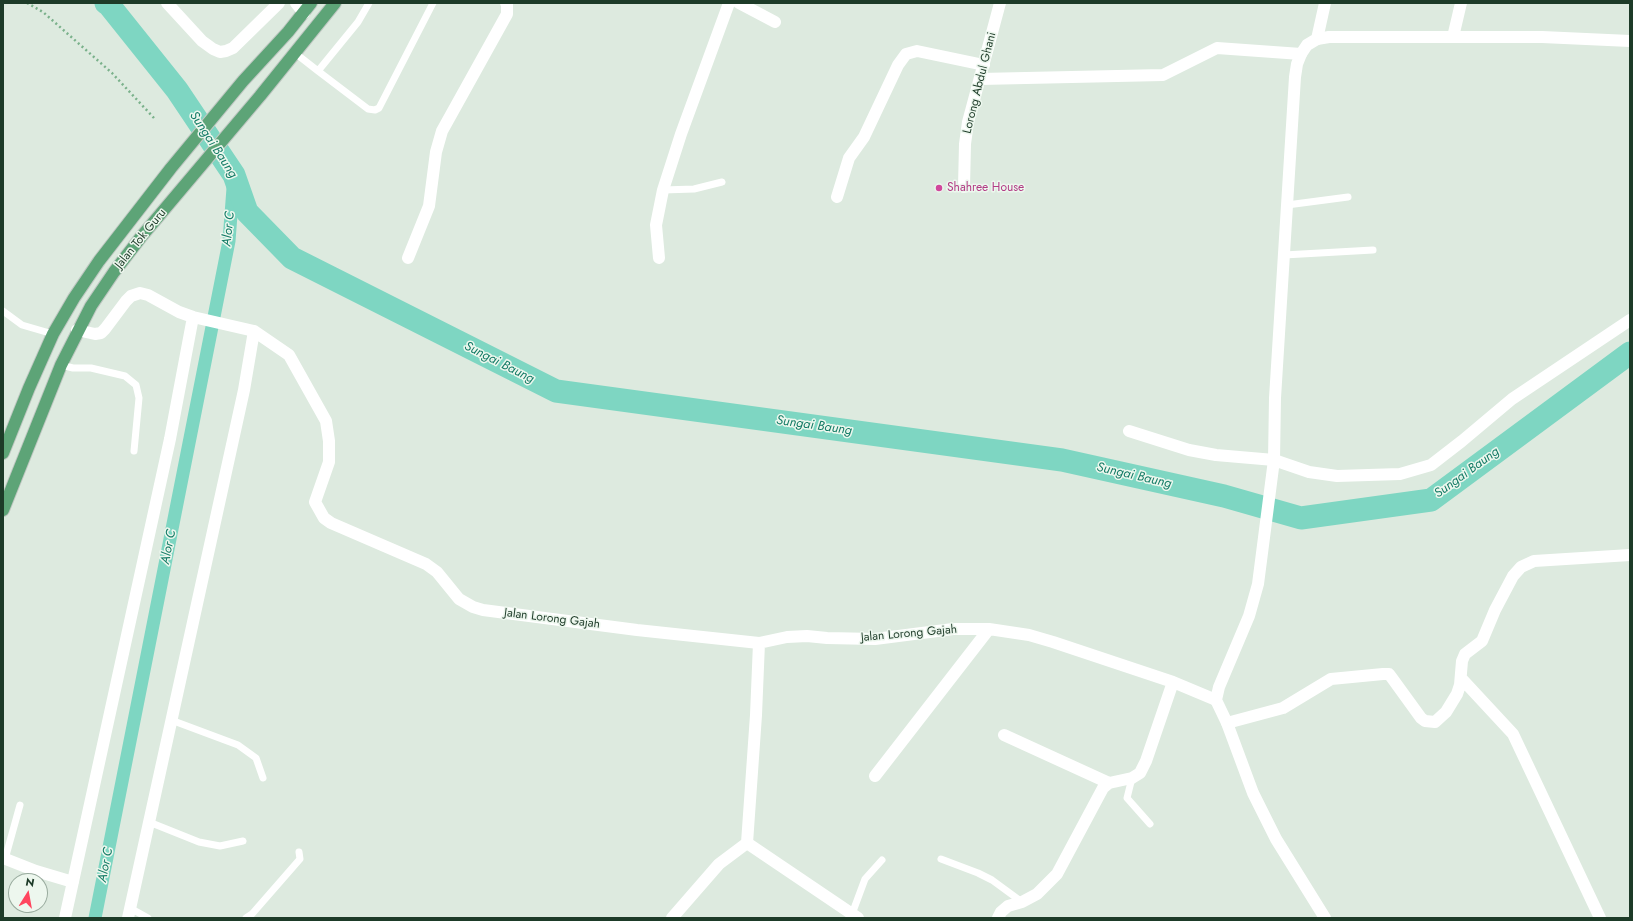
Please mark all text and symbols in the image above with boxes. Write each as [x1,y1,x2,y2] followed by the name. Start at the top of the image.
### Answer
[960,31,1000,135] street label: Lorong Abdul Ghani
[186,109,240,181] water label: Sungai Baung
[947,181,1024,195] place label: Shahree House
[934,183,944,193] marker: Shahree House
[112,206,170,272] street label: Jalan Tok Guru
[219,211,239,247] water label: Alor C
[461,339,537,387] water label: Sungai Baung
[775,413,853,439] water label: Sungai Baung
[1432,444,1502,502] water label: Sungai Baung
[1095,460,1173,492] water label: Sungai Baung
[158,528,180,566] water label: Alor C
[503,606,601,632] street label: Jalan Lorong Gajah
[860,623,958,645] street label: Jalan Lorong Gajah
[95,846,117,884] water label: Alor C
[8,873,48,913] north arrow
[24,874,36,891] text: N

